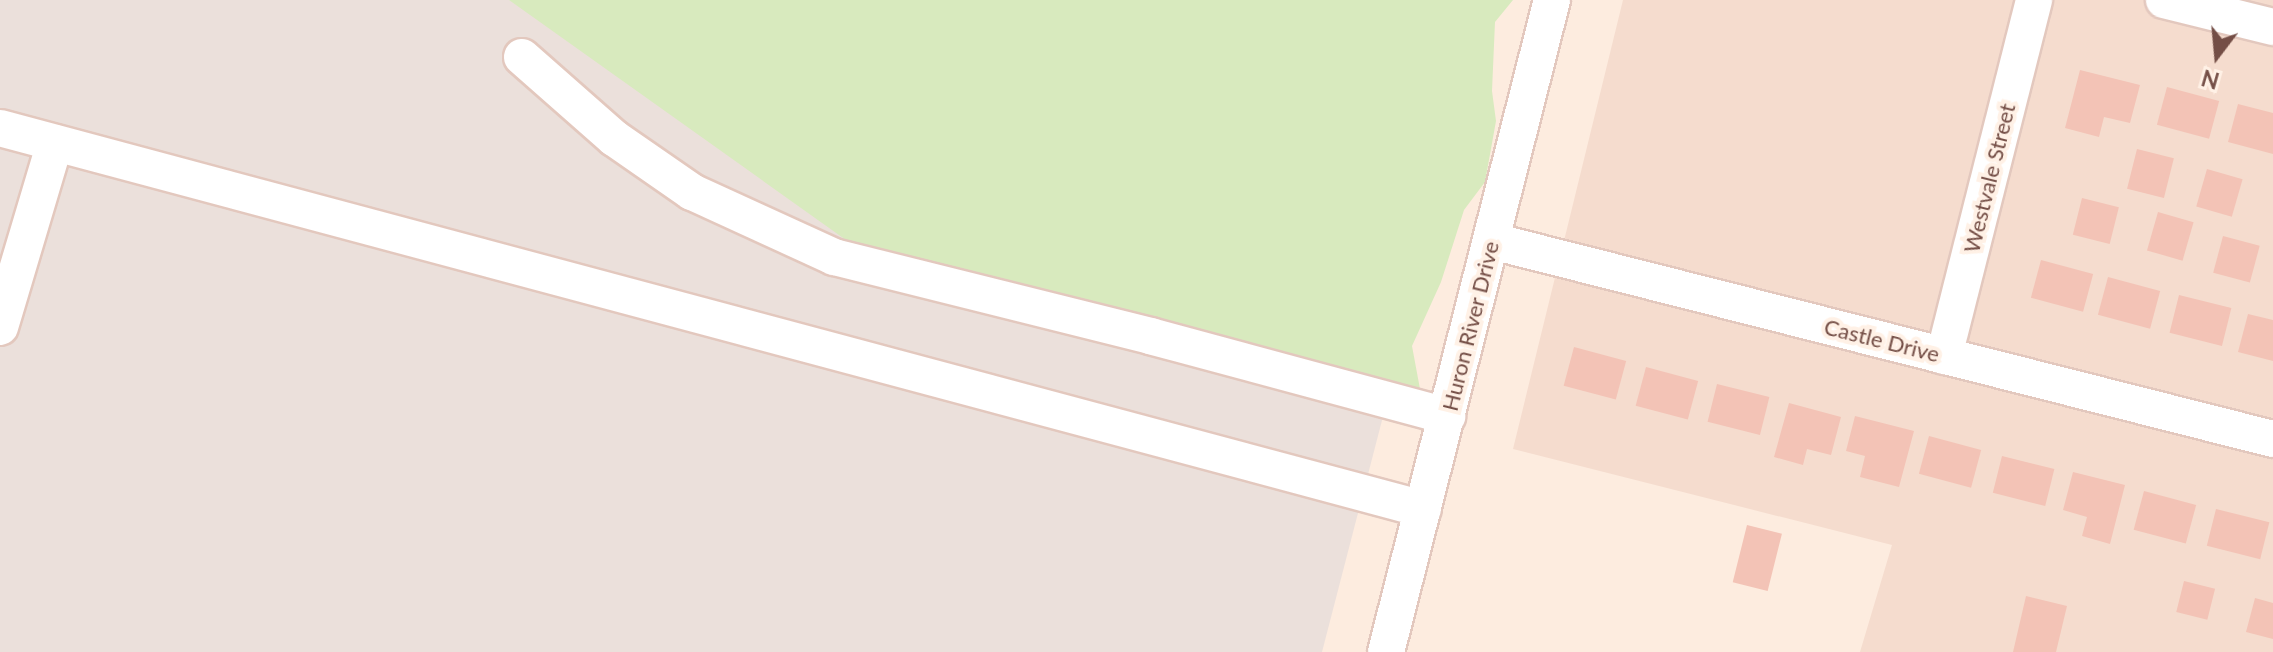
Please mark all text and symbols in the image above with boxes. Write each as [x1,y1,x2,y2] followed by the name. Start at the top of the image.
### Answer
[2177,16,2257,96] north arrow
[2198,64,2222,95] text: N
[1958,101,2020,255] street label: Westvale Street
[1436,238,1504,414] street label: Huron River Drive
[1822,313,1942,367] street label: Castle Drive

